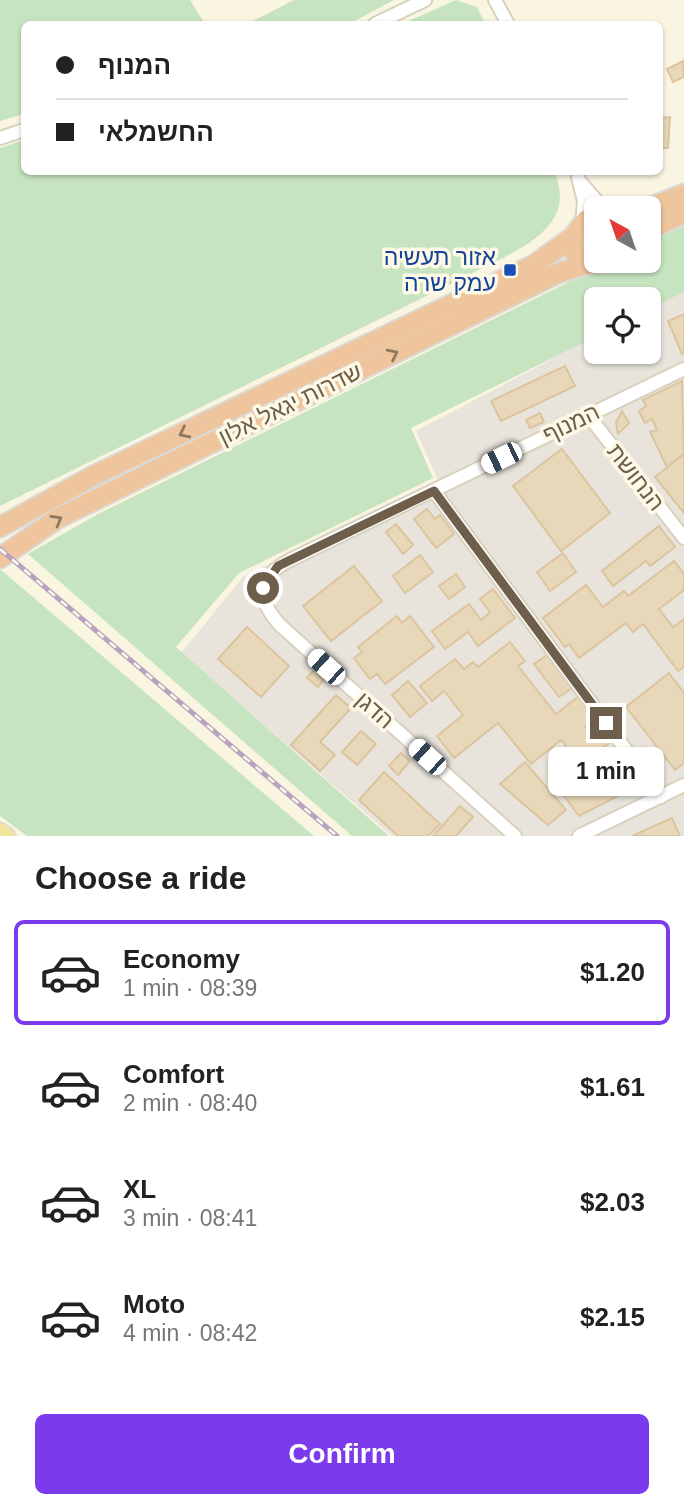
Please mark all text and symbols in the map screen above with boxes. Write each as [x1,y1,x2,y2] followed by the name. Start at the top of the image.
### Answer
[98,50,171,80] text: המנוף
[98,117,214,147] text: החשמלאי
[584,196,662,273] north arrow
[584,196,661,364] map controls
[384,244,497,296] place label: אזור תעשיה עמק שרה
[502,262,518,278] marker: אזור תעשיה עמק שרה
[584,287,661,364] button: locate
[386,348,398,362] one-way arrow
[214,358,366,450] street label: שדרות יגאל אלון
[538,398,604,448] street label: המנוף
[179,425,192,439] one-way arrow
[478,439,525,477] car
[602,439,670,515] street label: הנחושת
[49,515,62,528] one-way arrow
[247,572,279,604] route start
[304,645,349,689] car
[351,686,399,734] street label: הדגן
[590,707,622,739] route end
[405,735,450,779] car
[548,748,664,796] callout: 1 min
[576,758,636,784] text: 1 min
[35,860,247,896] text: Choose a ride
[39,941,102,1004] icon: car
[123,944,240,974] text: Economy
[580,957,645,987] text: $1.20
[123,975,257,1001] text: 1 min · 08:39
[39,1056,102,1119] icon: car
[123,1059,224,1089] text: Comfort
[580,1072,645,1102] text: $1.61
[123,1090,257,1116] text: 2 min · 08:40
[39,1171,102,1234] icon: car
[123,1174,156,1204] text: XL
[580,1187,645,1217] text: $2.03
[123,1205,257,1231] text: 3 min · 08:41
[39,1286,102,1349] icon: car
[123,1289,185,1319] text: Moto
[580,1302,645,1332] text: $2.15
[123,1320,257,1346] text: 4 min · 08:42
[35,1414,649,1494] button: Confirm

